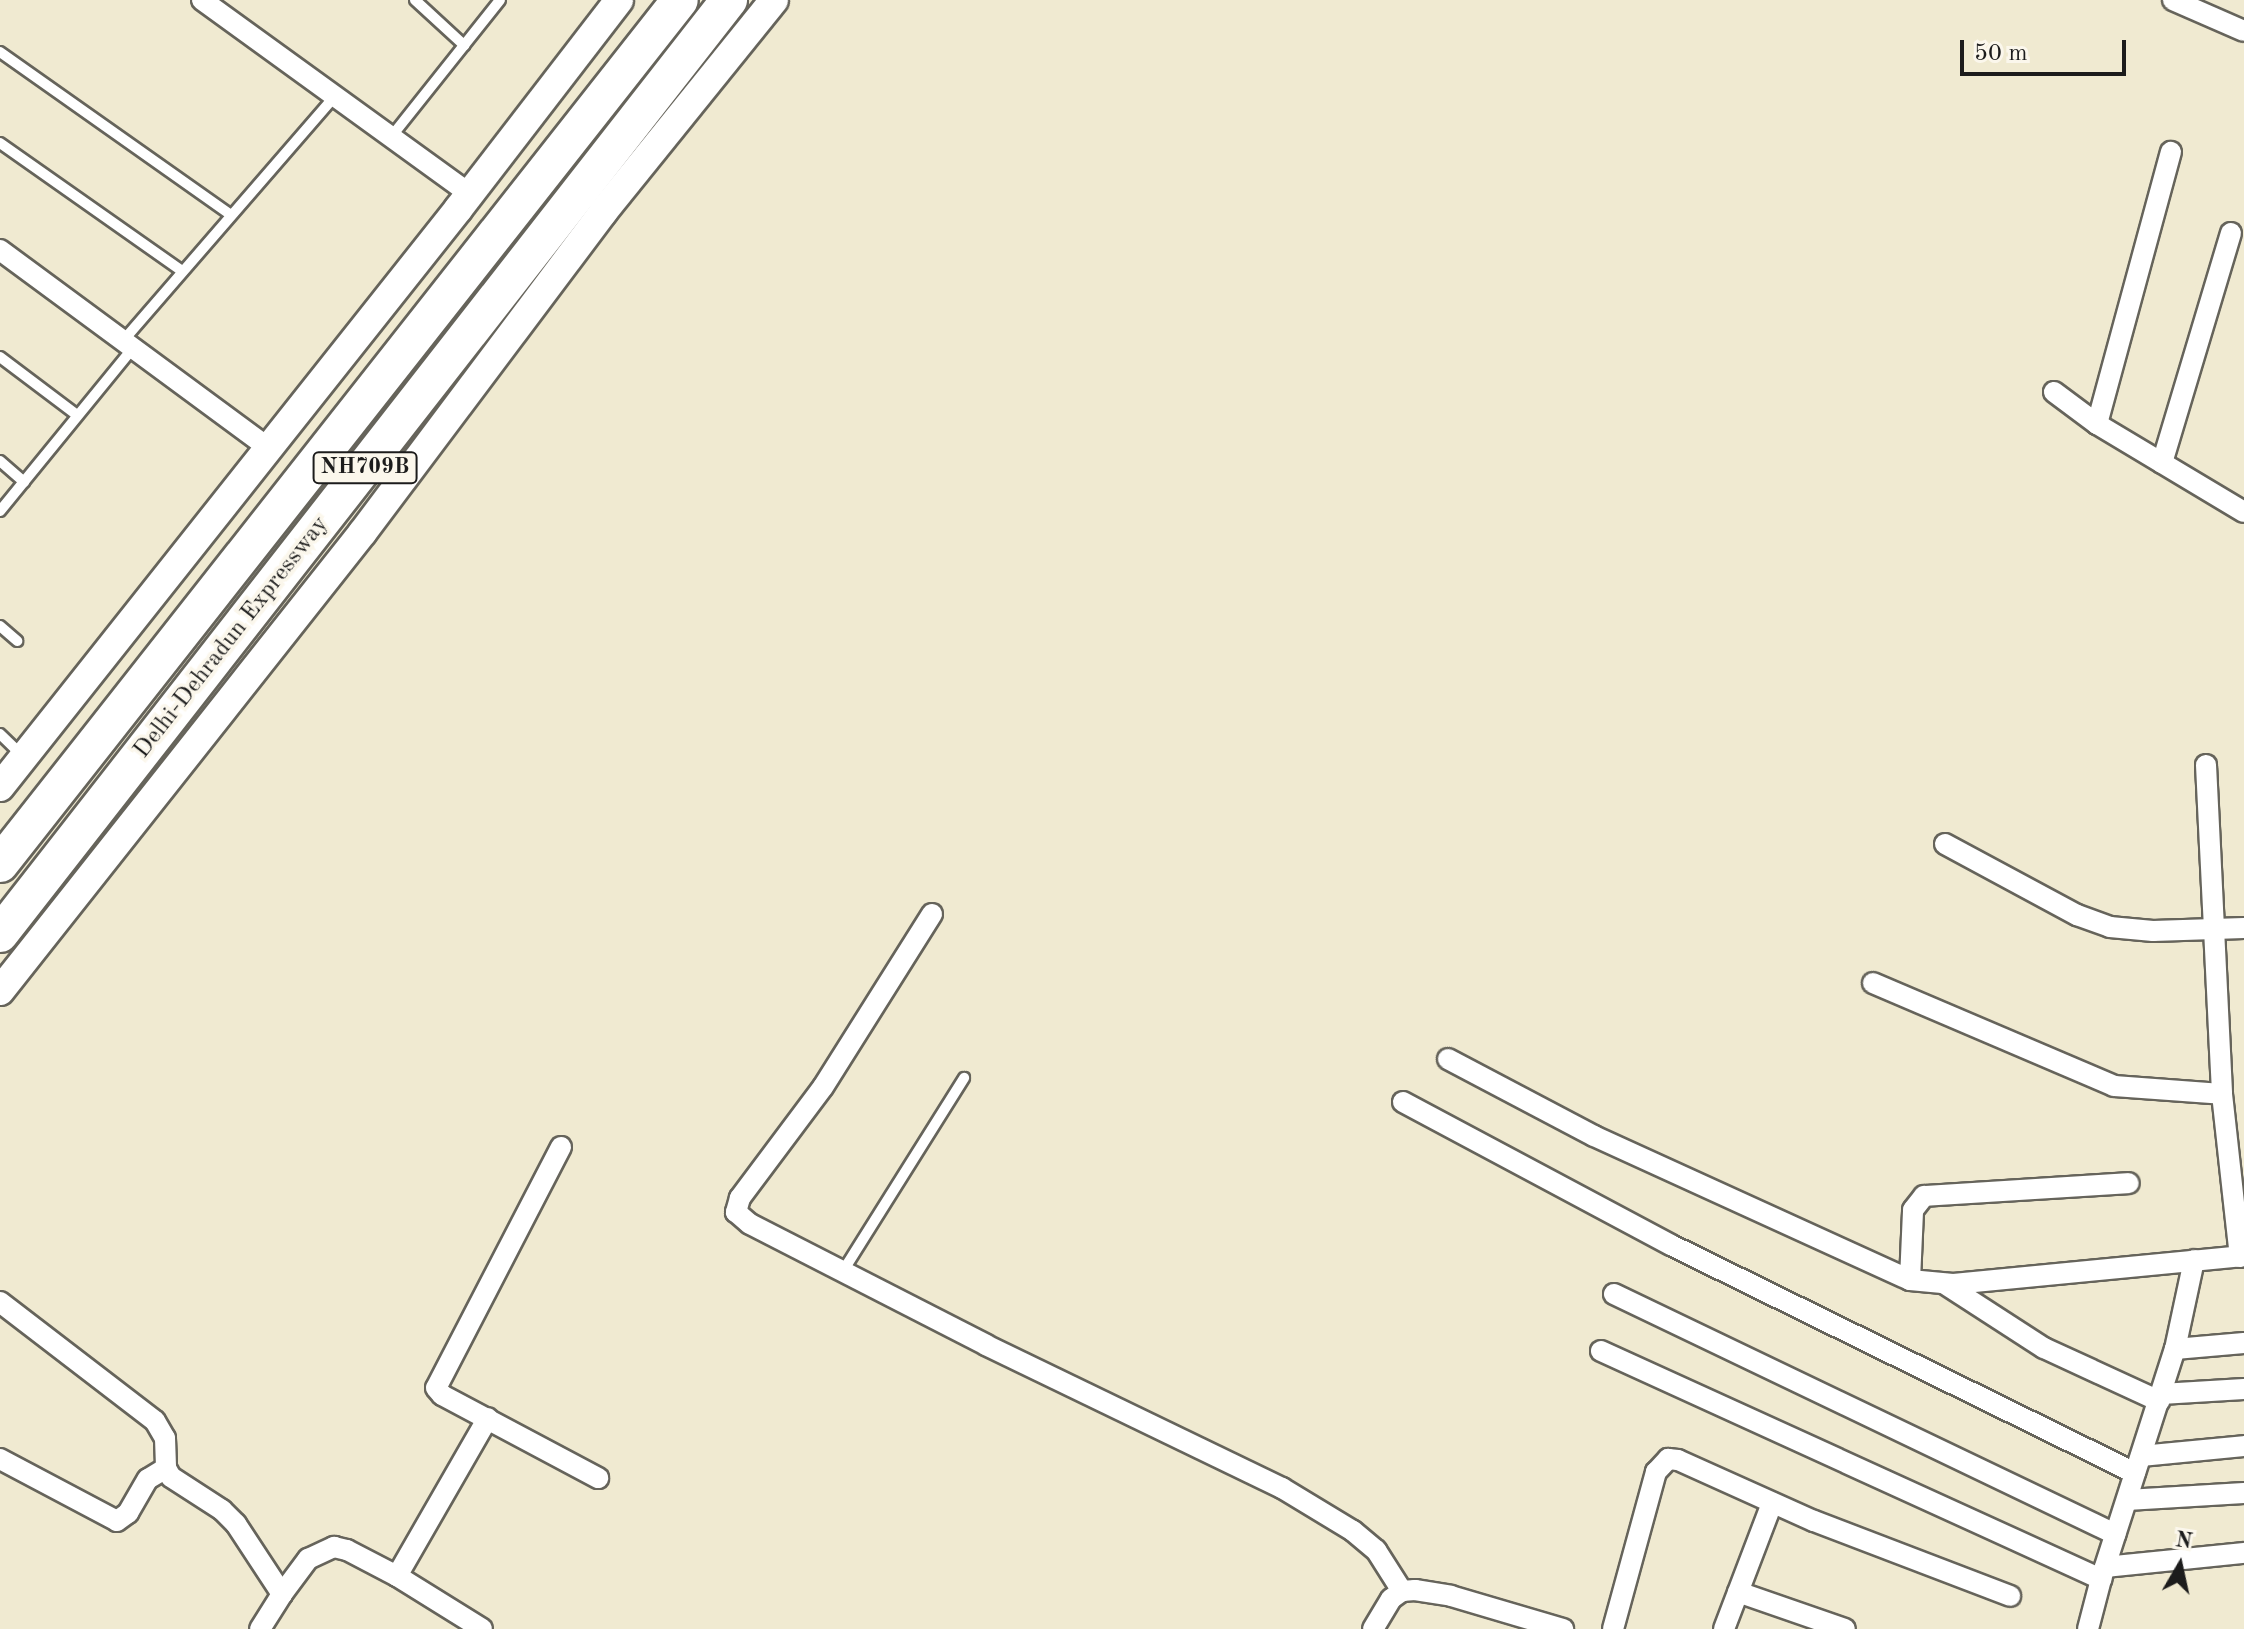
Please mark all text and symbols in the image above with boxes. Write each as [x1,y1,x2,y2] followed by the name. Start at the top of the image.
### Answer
[1964,24,2130,74] scale bar
[1974,42,2028,66] text: 50 m
[311,450,419,486] road number: NH709B
[128,511,336,765] street label: Delhi-Dehradun Expressway
[2140,1525,2220,1605] north arrow
[2174,1529,2194,1553] text: N

